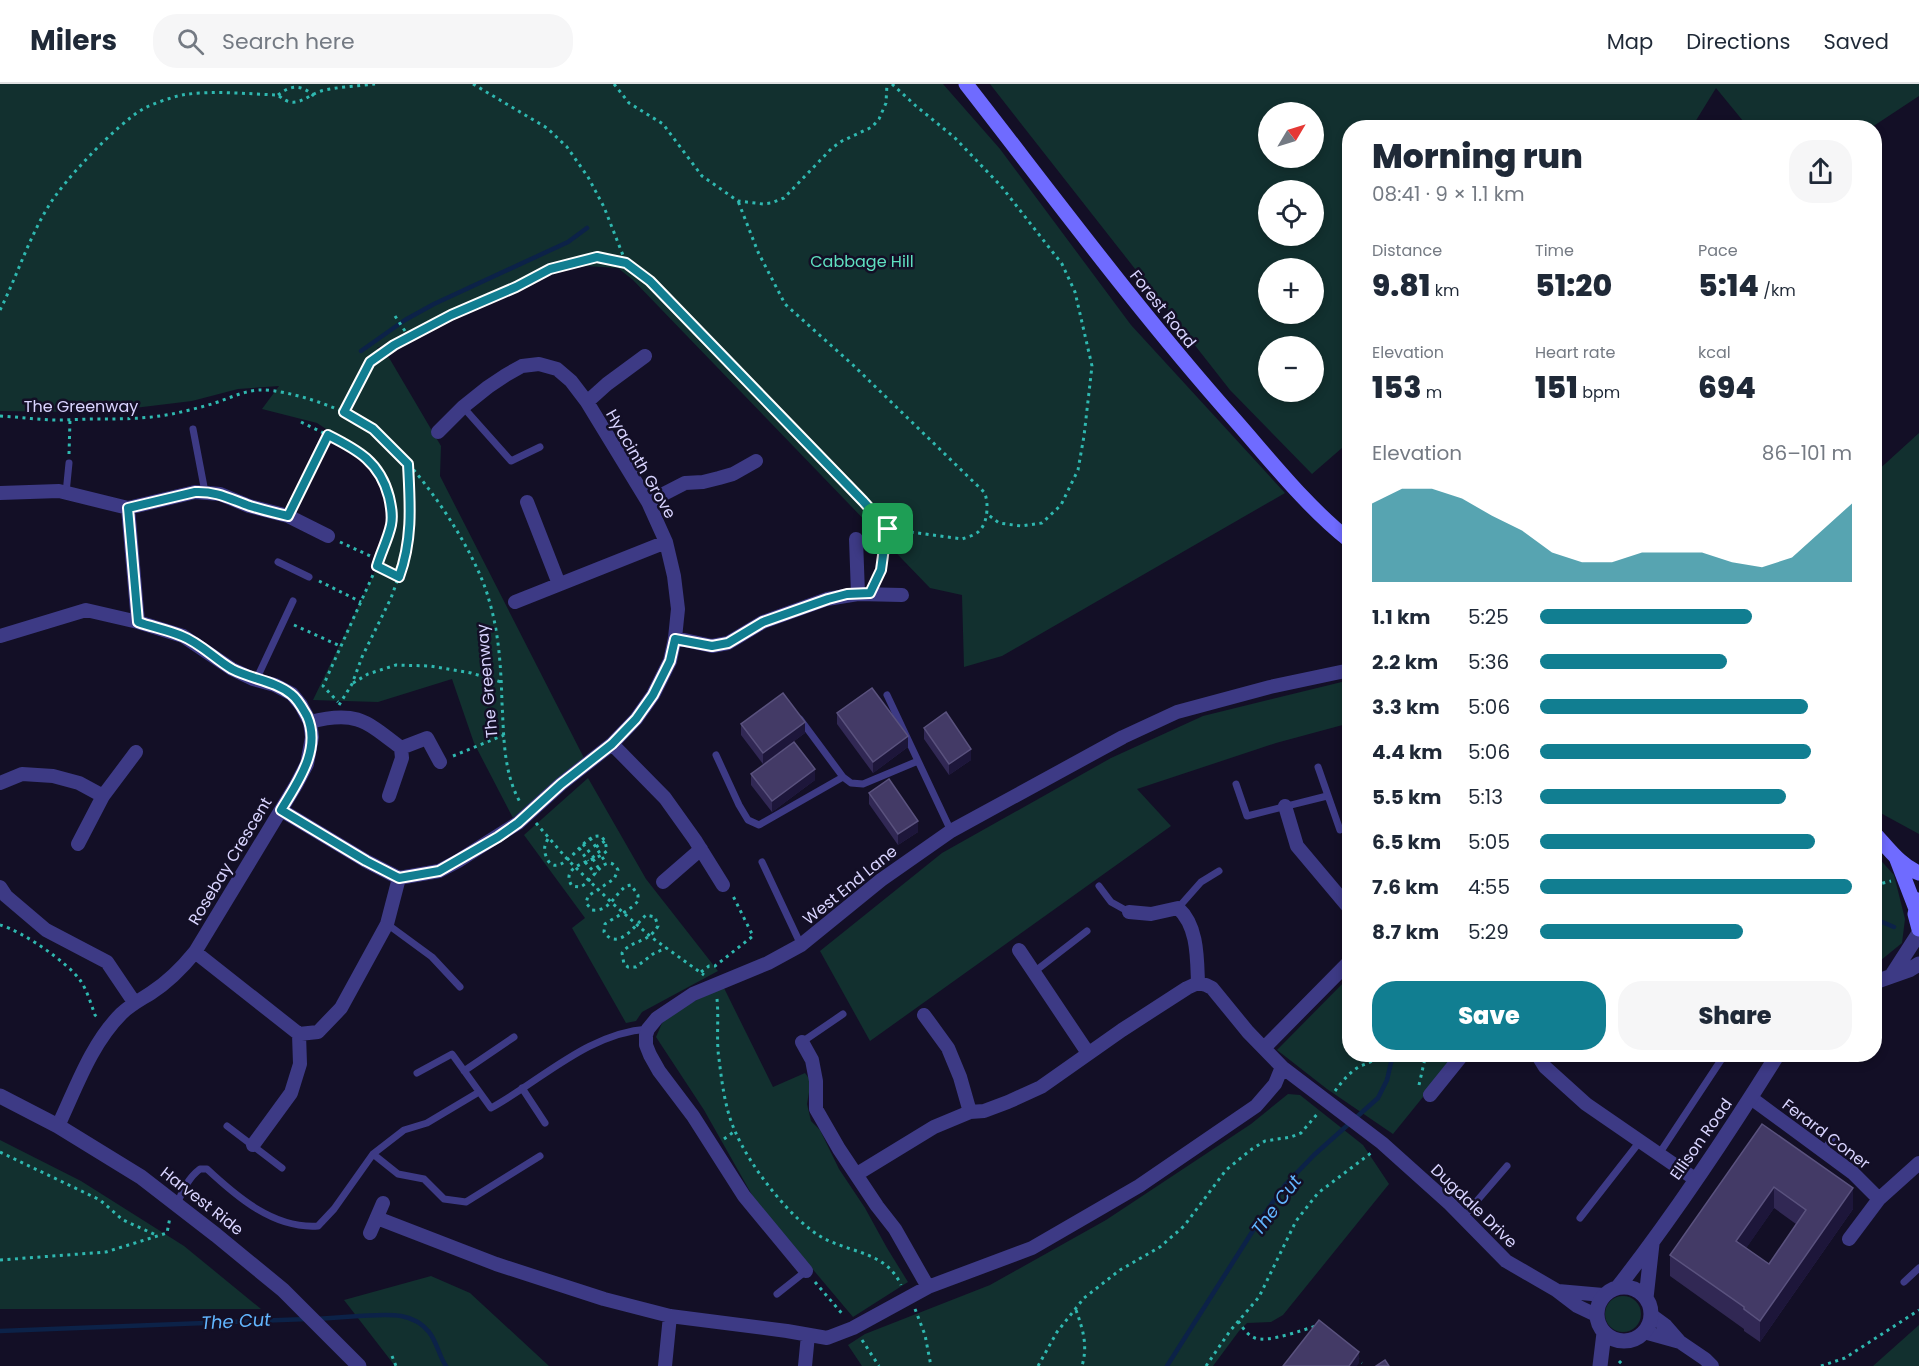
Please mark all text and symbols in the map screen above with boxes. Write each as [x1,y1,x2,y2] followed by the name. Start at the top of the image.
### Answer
[153,14,573,68] search box
[30,21,117,60] text: Milers
[174,25,207,58] icon: search
[222,26,355,57] text: Search here
[1607,27,1653,56] text: Map
[1686,27,1790,56] text: Directions
[1823,27,1889,56] text: Saved
[1258,102,1324,168] north arrow
[1258,102,1324,402] map controls
[1372,133,1583,180] text: Morning run
[1789,140,1852,203] button: share
[1258,180,1324,246] button: locate
[1372,180,1525,208] text: 08:41 · 9 × 1.1 km
[1372,239,1442,262] text: Distance
[1535,239,1574,262] text: Time
[1698,239,1738,262] text: Pace
[810,250,914,273] park label: Cabbage Hill
[1258,258,1324,324] button: +
[1372,264,1430,307] text: 9.81
[1535,264,1612,307] text: 51:20
[1698,264,1759,307] text: 5:14
[1124,265,1202,353] street label: Forest Road
[1430,279,1459,302] text: km
[1759,279,1796,302] text: /km
[1258,336,1324,402] button: −
[1372,341,1444,364] text: Elevation
[1535,341,1615,364] text: Heart rate
[1698,341,1731,364] text: kcal
[1372,366,1422,409] text: 153
[1535,366,1578,409] text: 151
[1698,366,1756,409] text: 694
[1422,381,1442,404] text: m
[1578,381,1620,404] text: bpm
[24,395,138,418] street label: The Greenway
[600,405,682,523] street label: Hyacinth Grove
[1372,439,1462,467] text: Elevation
[1762,439,1852,467] text: 86–101 m
[862,503,913,554] pin
[871,512,904,545] icon: arrive
[1372,603,1430,631] text: 1.1 km
[1468,603,1509,631] text: 5:25
[471,623,503,739] street label: The Greenway
[1372,648,1438,676] text: 2.2 km
[1468,648,1509,676] text: 5:36
[1372,693,1440,721] text: 3.3 km
[1468,693,1510,721] text: 5:06
[1372,738,1443,766] text: 4.4 km
[1468,738,1510,766] text: 5:06
[1372,783,1441,811] text: 5.5 km
[1468,783,1503,811] text: 5:13
[183,793,277,929] street label: Rosebay Crescent
[1372,828,1441,856] text: 6.5 km
[1468,828,1510,856] text: 5:05
[798,840,902,930] street label: West End Lane
[1372,873,1439,901] text: 7.6 km
[1468,873,1510,901] text: 4:55
[1372,918,1439,946] text: 8.7 km
[1468,918,1509,946] text: 5:29
[1372,981,1606,1050] button: Save
[1618,981,1852,1050] button: Share
[1777,1093,1875,1175] street label: Ferard Coner
[1664,1094,1738,1184] street label: Ellison Road
[1426,1159,1522,1253] street label: Dugdale Drive
[156,1161,248,1241] street label: Harvest Ride
[1245,1169,1307,1240] water label: The Cut
[201,1307,272,1335] water label: The Cut

